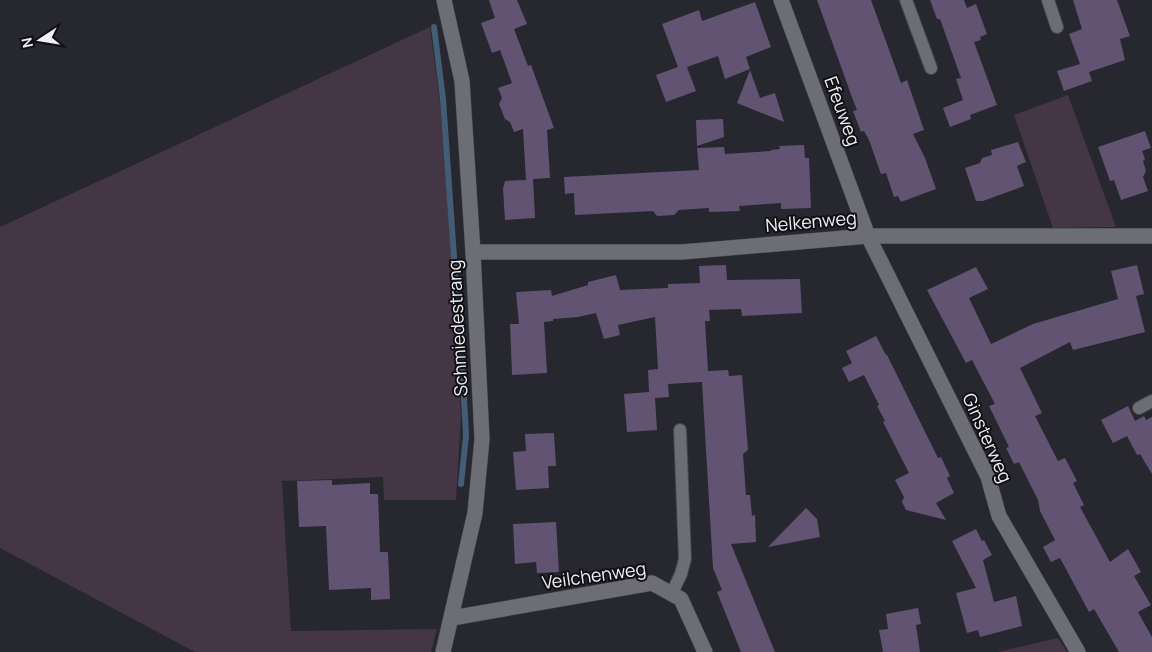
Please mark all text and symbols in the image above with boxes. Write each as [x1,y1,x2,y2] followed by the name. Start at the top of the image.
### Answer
[15,15,65,65] north arrow
[16,36,37,50] text: N
[819,73,867,149] street label: Efeuweg
[764,205,857,237] street label: Nelkenweg
[441,259,473,397] street label: Schmiedestrang
[958,389,1018,486] street label: Ginsterweg
[540,556,647,594] street label: Veilchenweg

